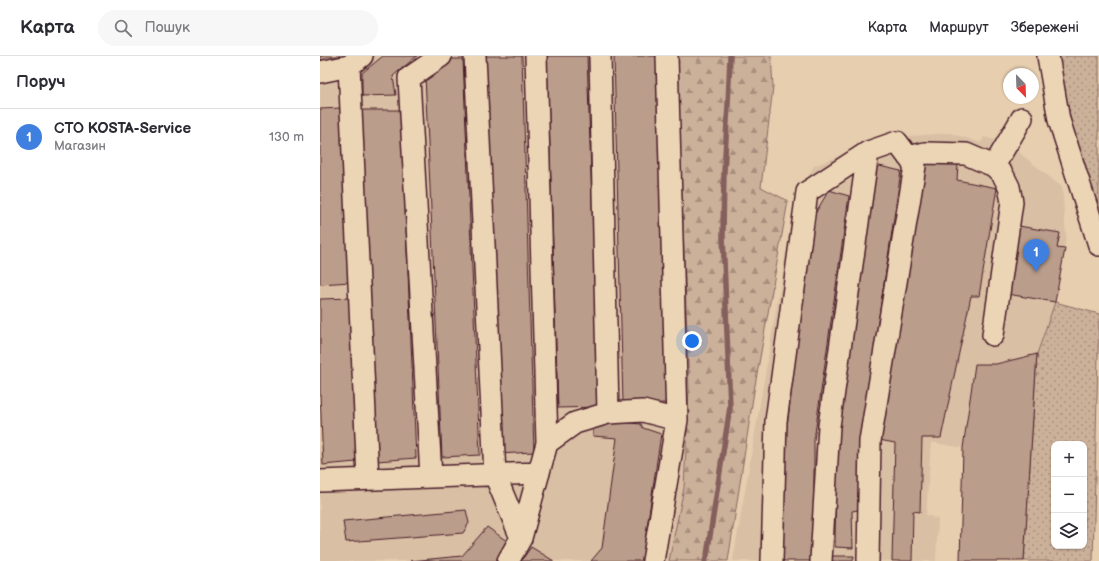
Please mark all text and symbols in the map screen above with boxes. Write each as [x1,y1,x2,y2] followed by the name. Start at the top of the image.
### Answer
[98,10,378,46] search box
[20,16,74,39] text: Карта
[112,17,134,39] icon: search
[144,18,190,37] text: Пошук
[868,19,907,36] text: Карта
[929,19,989,36] text: Маршрут
[1011,19,1079,36] text: Збережені
[1003,68,1039,104] north arrow
[16,72,66,92] text: Поруч
[54,119,191,138] text: СТО KOSTA-Service
[26,129,32,145] text: 1
[269,129,304,145] text: 130 m
[54,138,106,154] text: Магазин
[1023,239,1049,272] pin: 1
[682,331,702,351] your location
[1051,441,1087,549] map controls
[1051,441,1087,477] button: +
[1051,477,1087,513] button: −
[1051,513,1087,549] button: layers

